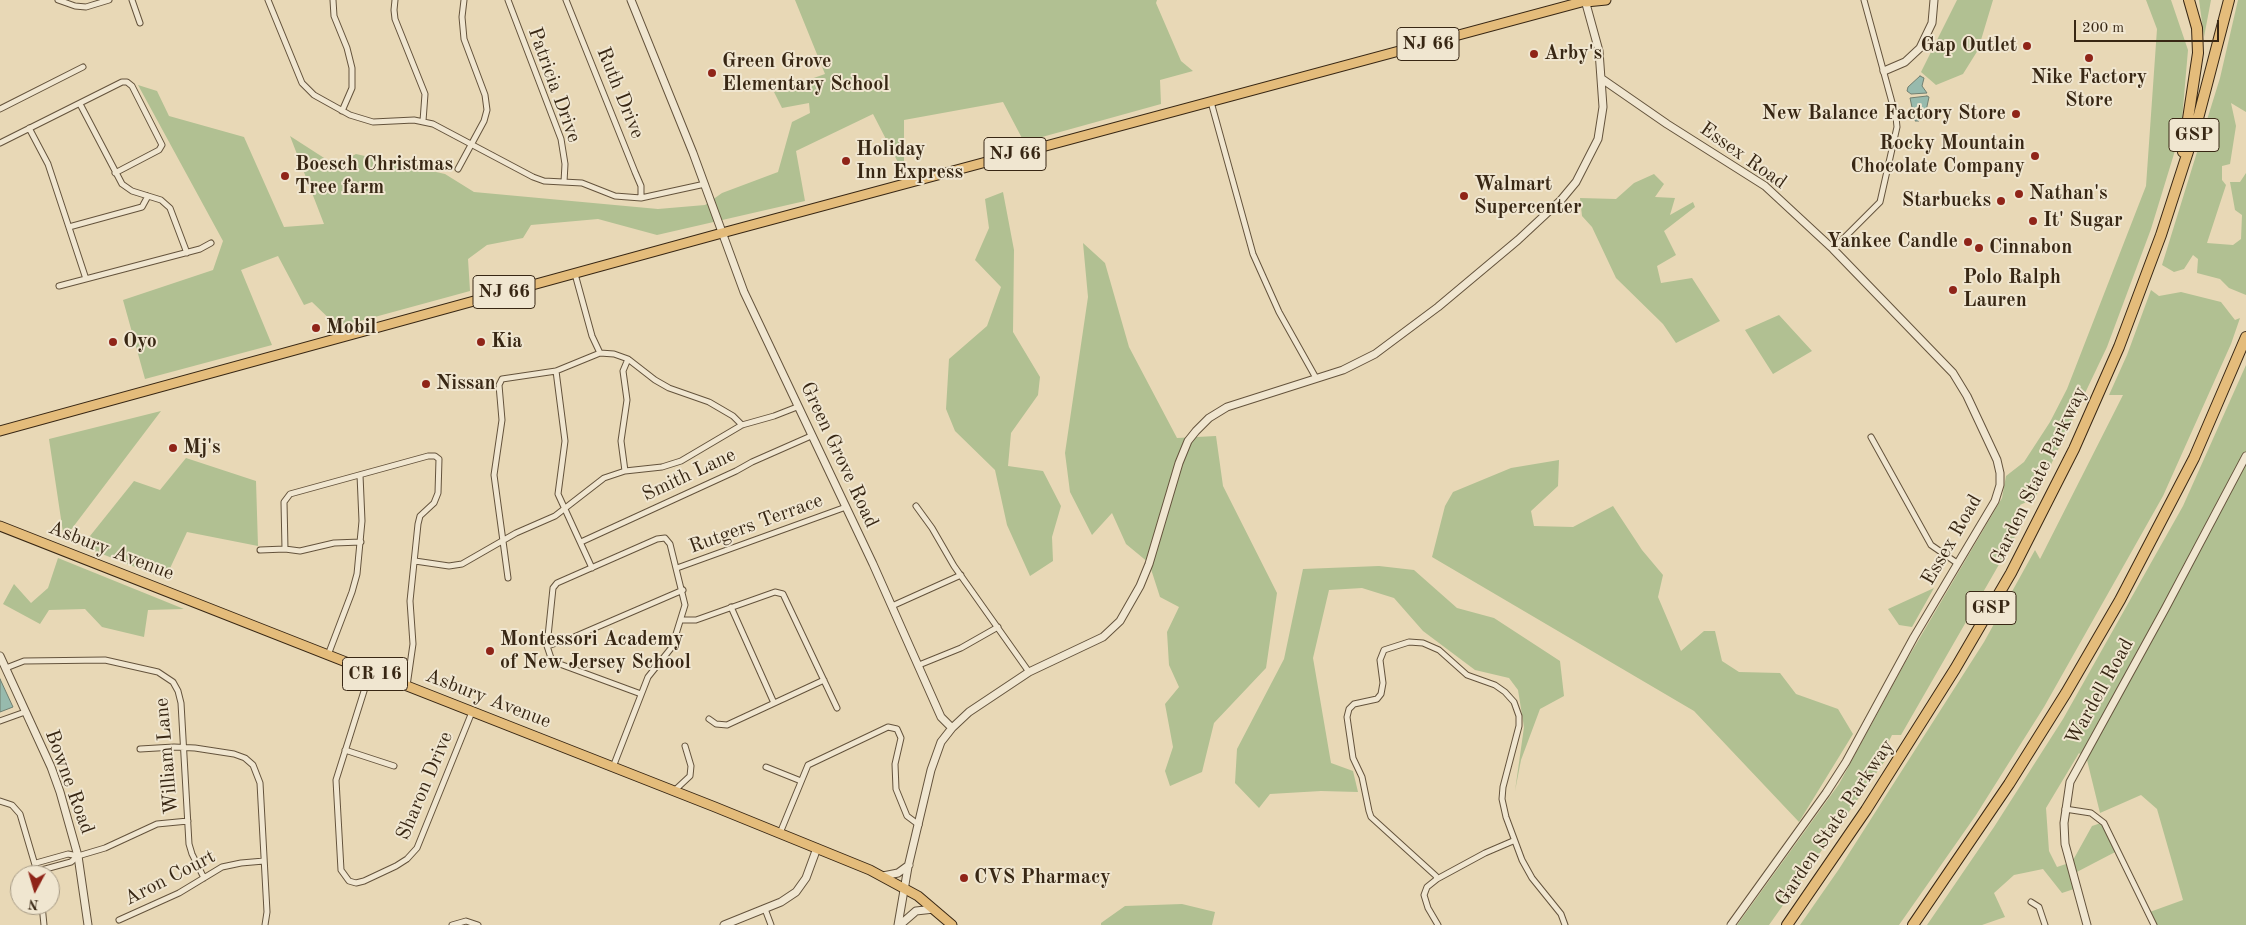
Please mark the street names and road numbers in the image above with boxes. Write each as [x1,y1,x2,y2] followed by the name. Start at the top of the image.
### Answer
[522,24,586,146] street label: Patricia Drive
[1397,28,1459,61] road number: NJ 66
[591,44,649,142] street label: Ruth Drive
[1695,117,1791,195] street label: Essex Road
[2169,118,2219,152] road number: GSP
[984,138,1046,170] road number: NJ 66
[473,276,535,308] road number: NJ 66
[795,378,883,532] street label: Green Grove Road
[1985,383,2093,569] street label: Garden State Parkway
[638,443,740,507] street label: Smith Lane
[686,489,826,559] street label: Rutgers Terrace
[1916,490,1988,590] street label: Essex Road
[45,516,177,586] street label: Asbury Avenue
[1966,592,2016,624] road number: GSP
[2061,634,2139,750] street label: Wardell Road
[342,658,408,691] road number: CR 16
[422,664,554,734] street label: Asbury Avenue
[150,697,184,815] street label: William Lane
[39,727,99,837] street label: Bowne Road
[391,728,459,844] street label: Sharon Drive
[1770,735,1900,911] street label: Garden State Parkway
[120,845,220,911] street label: Aron Court

